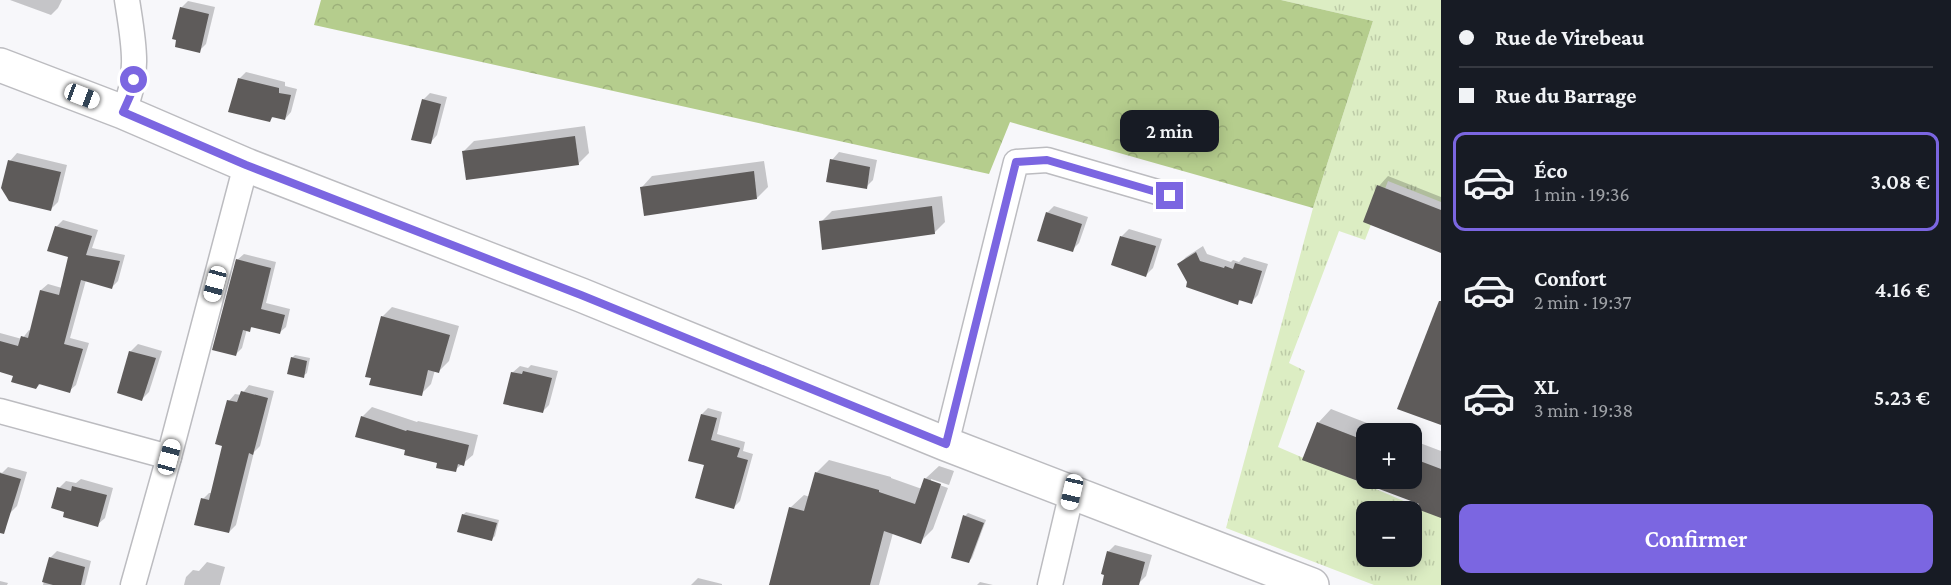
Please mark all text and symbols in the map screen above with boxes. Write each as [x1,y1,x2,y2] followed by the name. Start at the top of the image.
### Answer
[1495,25,1644,50] text: Rue de Virebeau
[120,66,147,93] route start
[62,81,102,111] car
[1495,83,1637,108] text: Rue du Barrage
[1120,109,1220,151] callout: 2 min
[1146,120,1193,142] text: 2 min
[1462,155,1516,209] icon: car
[1534,158,1568,183] text: Éco
[1870,169,1930,194] text: 3.08 €
[1156,182,1183,209] route end
[1534,183,1630,205] text: 1 min · 19:36
[1462,263,1516,317] icon: car
[202,264,228,304] car
[1534,266,1607,291] text: Confort
[1875,277,1930,302] text: 4.16 €
[1534,291,1632,313] text: 2 min · 19:37
[1462,371,1516,425] icon: car
[1534,374,1559,399] text: XL
[1874,385,1930,410] text: 5.23 €
[1534,399,1633,421] text: 3 min · 19:38
[1356,423,1422,567] map controls
[1356,423,1422,489] button: +
[156,437,182,477] car
[1059,472,1085,512] car
[1356,501,1422,567] button: −
[1459,504,1933,573] button: Confirmer

